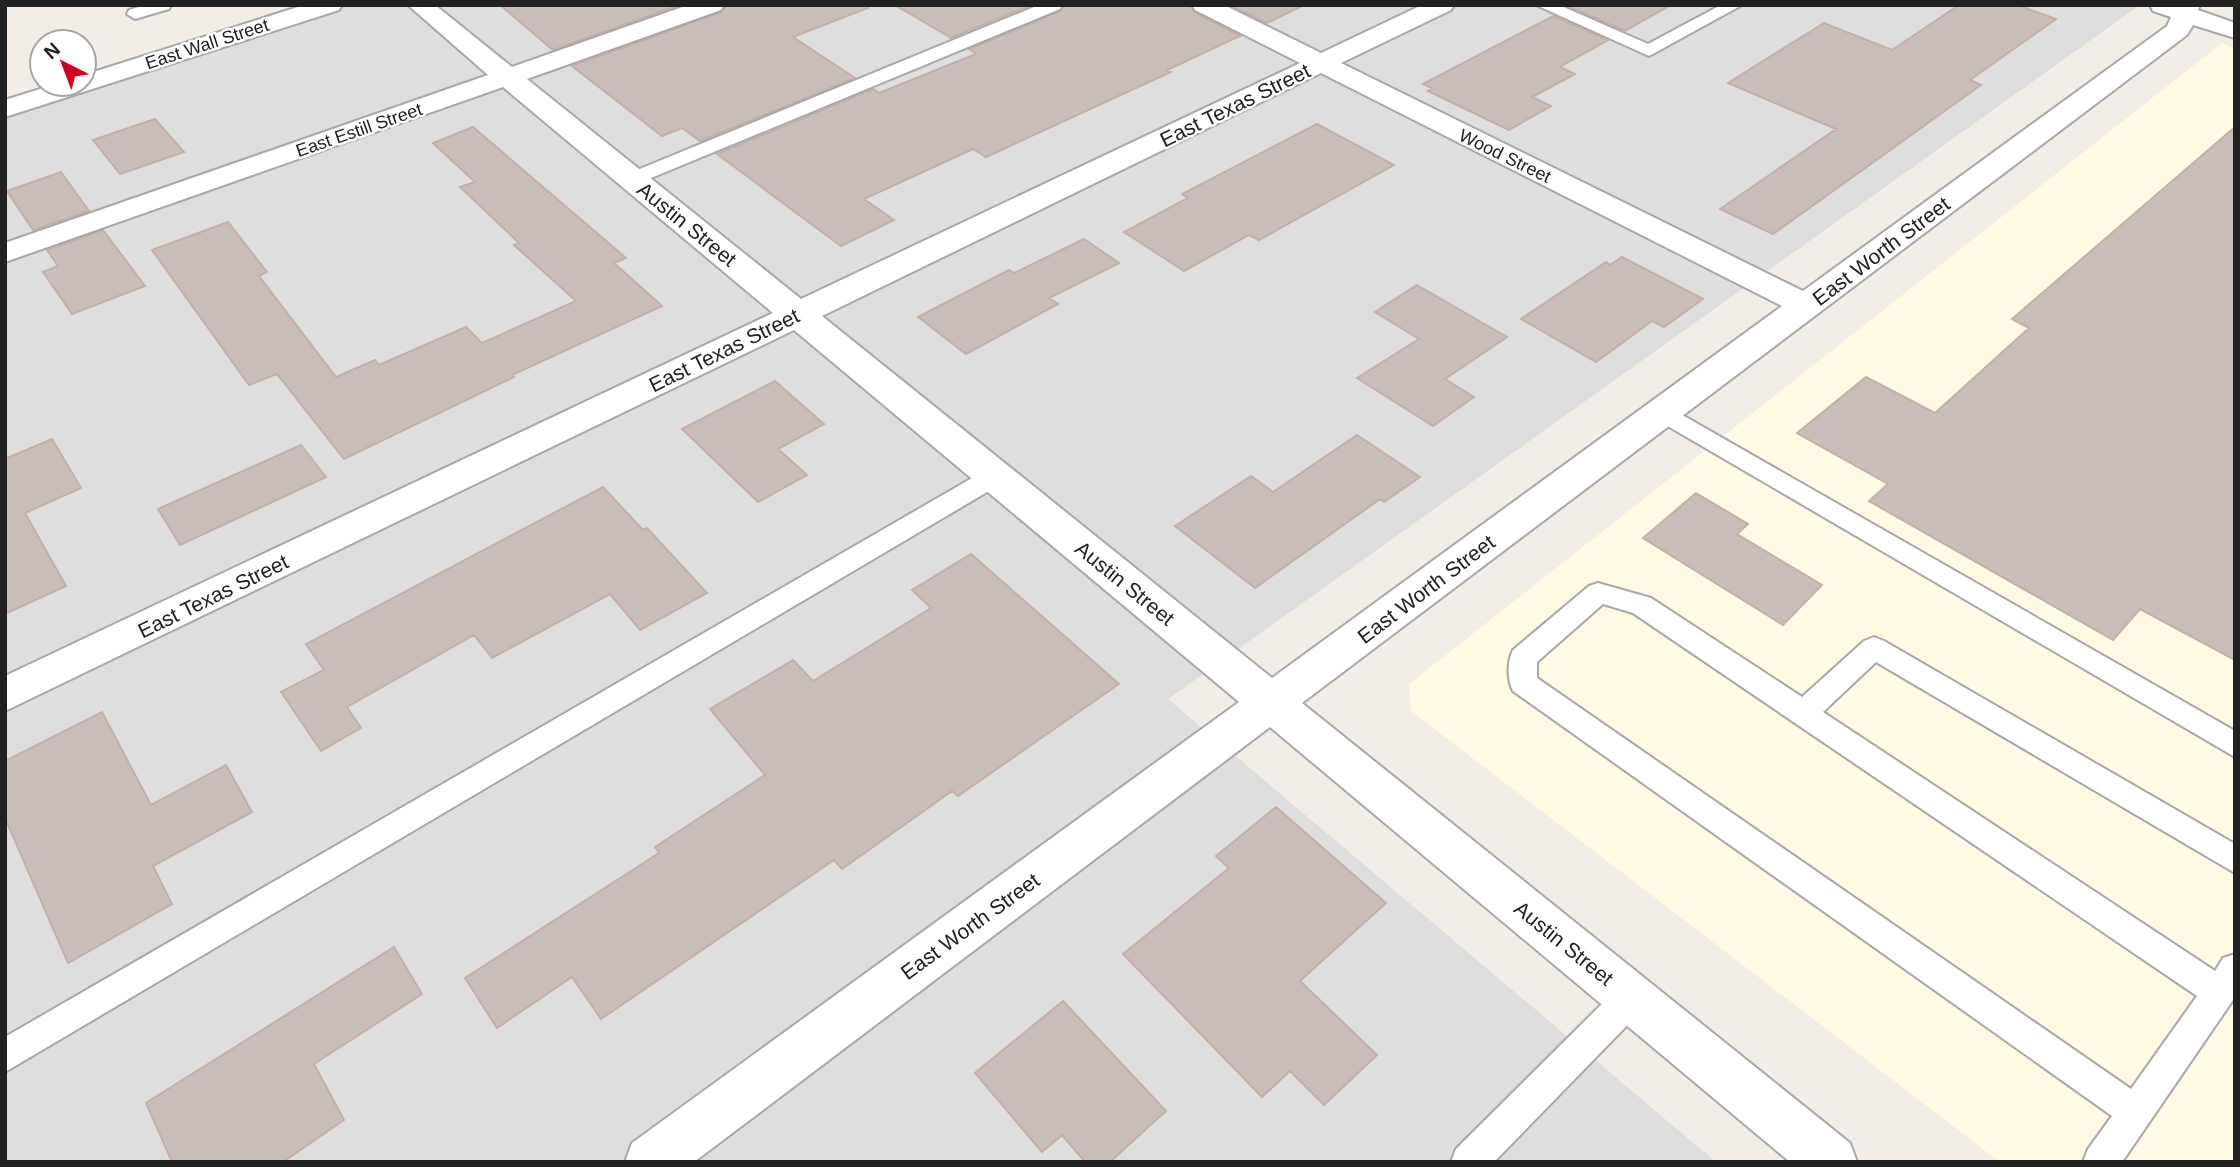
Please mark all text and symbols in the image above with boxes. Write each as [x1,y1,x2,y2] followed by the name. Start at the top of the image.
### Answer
[143,15,271,73] street label: East Wall Street
[28,28,98,98] north arrow
[40,38,64,63] text: N
[1156,59,1314,151] street label: East Texas Street
[293,99,425,161] street label: East Estill Street
[1456,125,1554,187] street label: Wood Street
[633,177,741,271] street label: Austin Street
[1808,192,1954,310] street label: East Worth Street
[645,304,803,396] street label: East Texas Street
[1353,530,1499,648] street label: East Worth Street
[1071,536,1179,630] street label: Austin Street
[134,550,292,642] street label: East Texas Street
[896,868,1044,984] street label: East Worth Street
[1510,896,1618,990] street label: Austin Street

